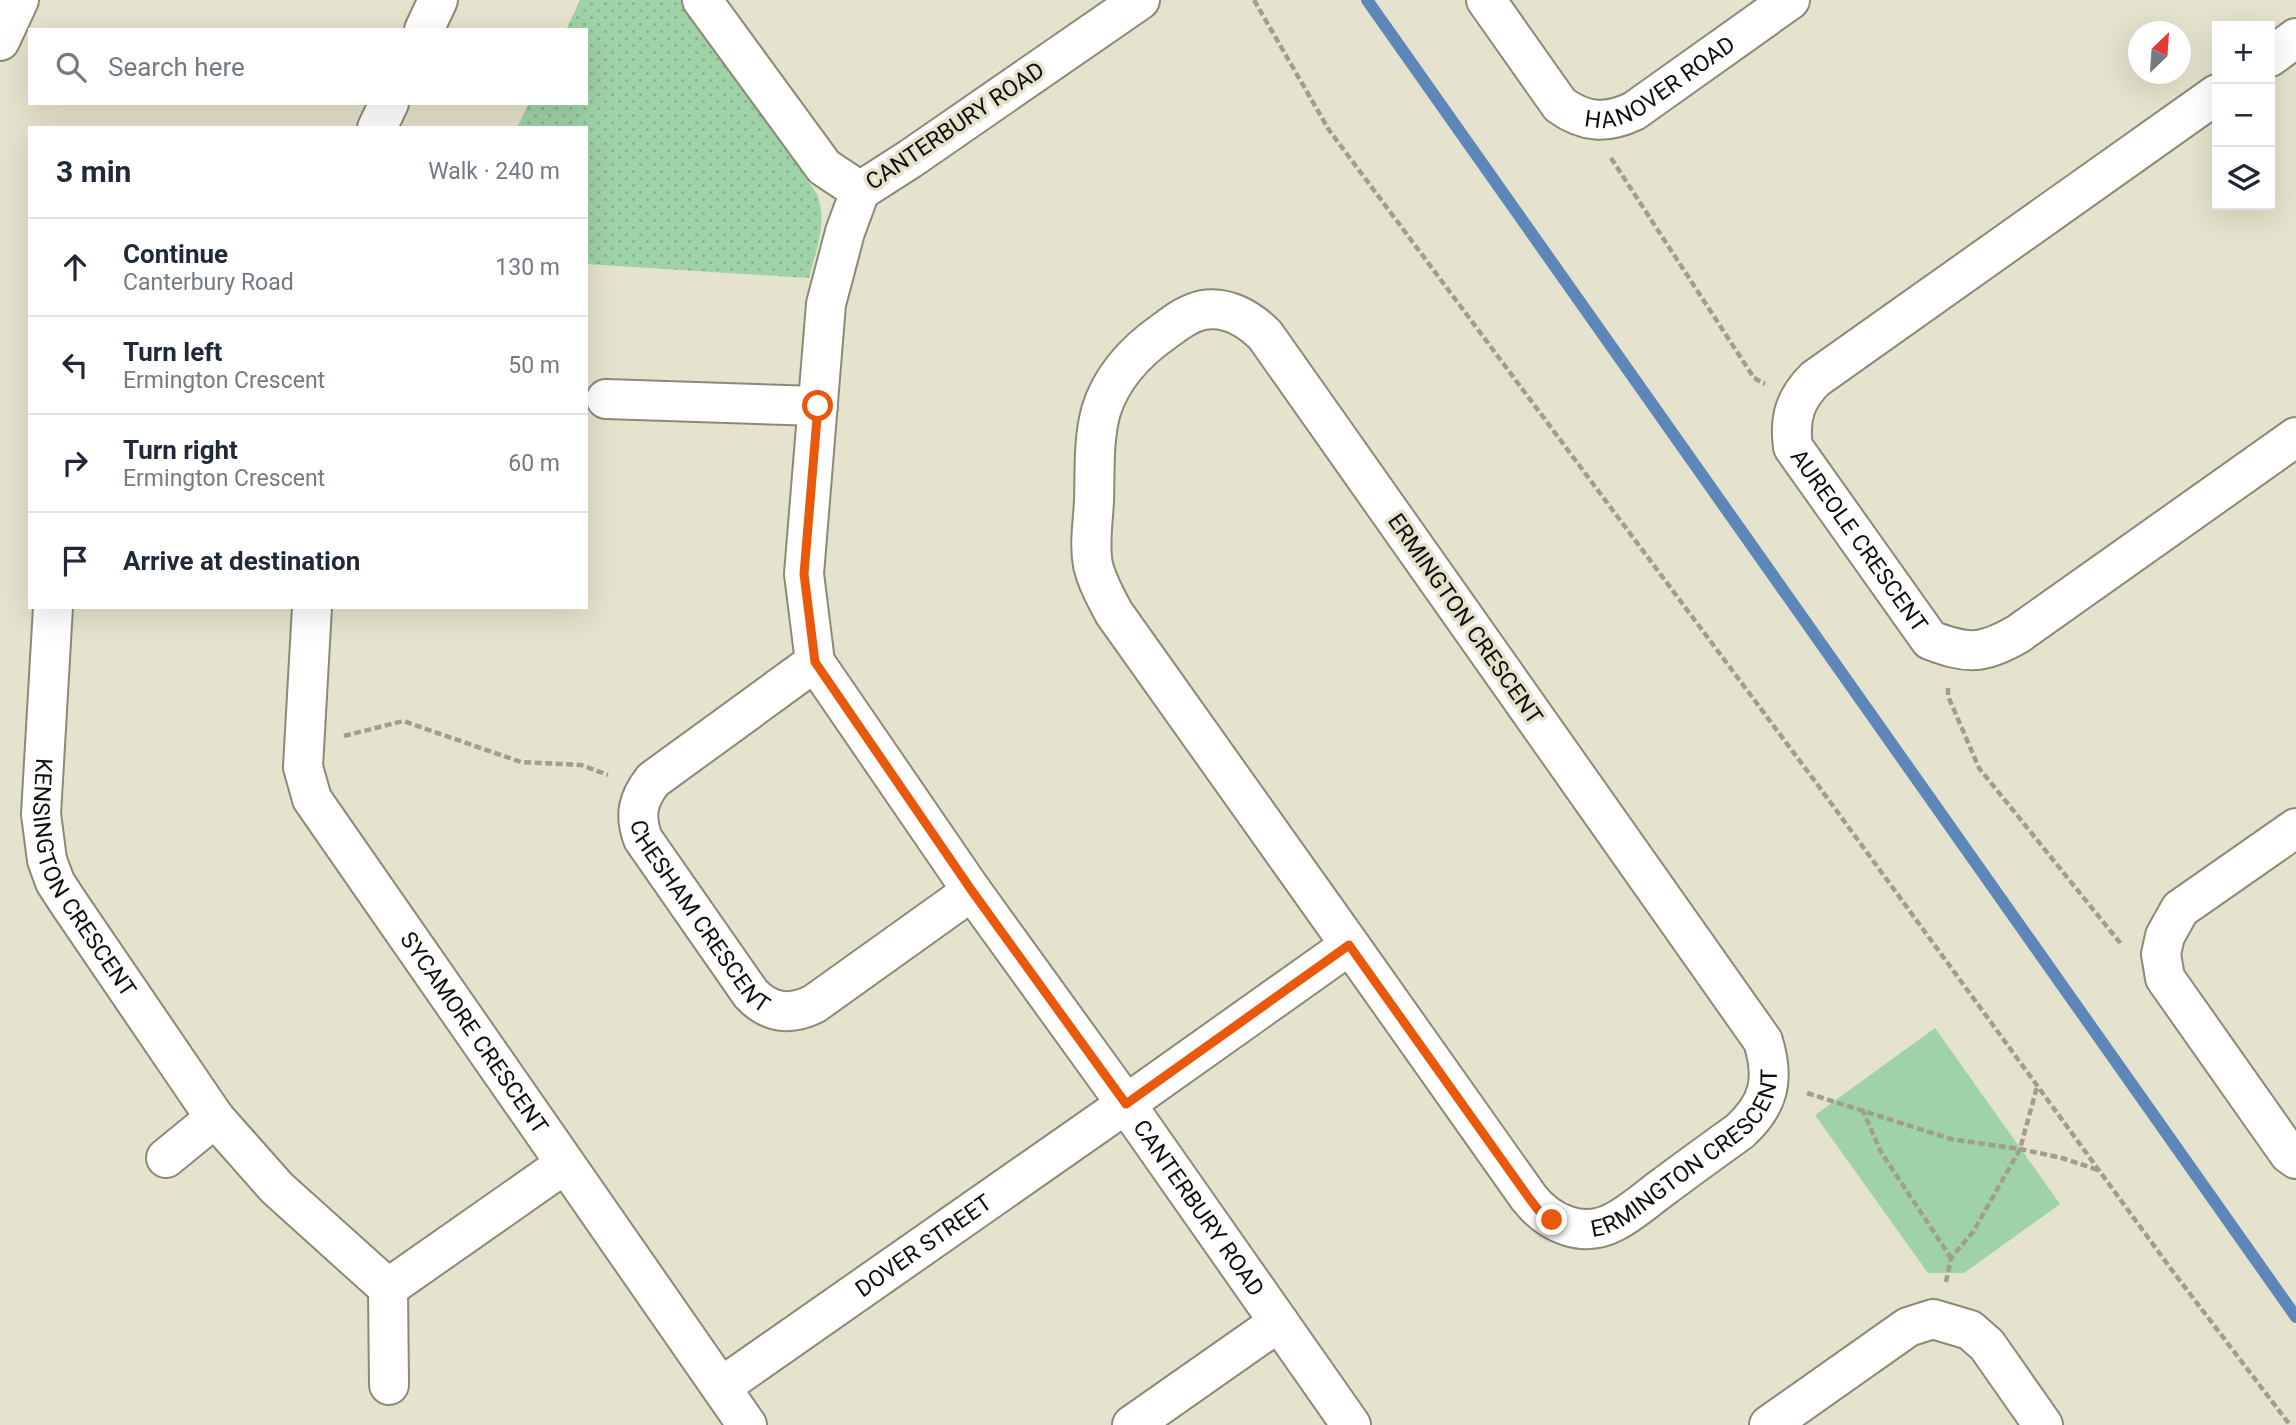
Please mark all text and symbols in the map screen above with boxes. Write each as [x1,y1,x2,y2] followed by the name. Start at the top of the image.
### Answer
[2128,21,2191,84] north arrow
[2212,21,2275,210] map controls
[2212,21,2275,84] button: +
[28,28,588,105] search box
[1583,30,1740,134] street label: HANOVER ROAD
[52,48,90,86] icon: search
[108,52,245,82] text: Search here
[861,56,1049,196] street label: CANTERBURY ROAD
[2212,84,2275,147] button: −
[2212,147,2275,210] button: layers
[56,154,131,189] text: 3 min
[428,158,560,185] text: Walk · 240 m
[123,239,228,269] text: Continue
[56,248,94,286] icon: ahead
[495,254,560,281] text: 130 m
[123,269,294,296] text: Canterbury Road
[123,337,222,367] text: Turn left
[56,346,94,384] icon: left
[508,352,560,379] text: 50 m
[123,367,325,394] text: Ermington Crescent
[802,390,833,421] route start
[123,435,238,465] text: Turn right
[56,444,94,482] icon: right
[1785,444,1934,637] street label: AUREOLE CRESCENT
[508,450,560,477] text: 60 m
[123,465,325,492] text: Ermington Crescent
[1382,509,1548,730] street label: ERMINGTON CRESCENT
[56,542,94,580] icon: arrive
[123,546,360,576] text: Arrive at destination
[27,757,142,1002] street label: KENSINGTON CRESCENT
[625,817,775,1018] street label: CHESHAM CRESCENT
[395,926,554,1139] street label: SYCAMORE CRESCENT
[1588,1068,1782,1243] street label: ERMINGTON CRESCENT
[1128,1114,1270,1301] street label: CANTERBURY ROAD
[850,1188,997,1302] street label: DOVER STREET
[1536,1204,1567,1235] route end

